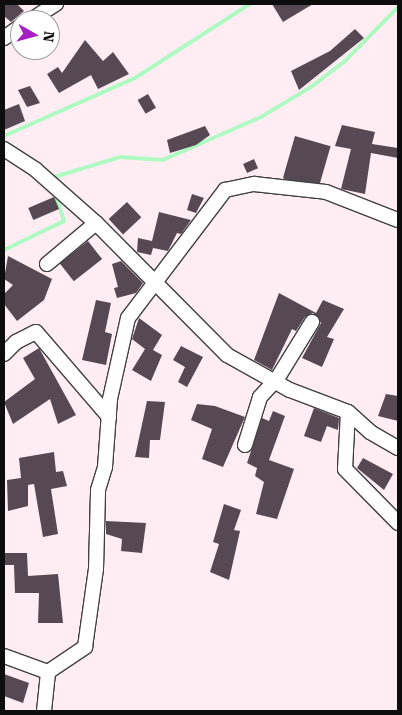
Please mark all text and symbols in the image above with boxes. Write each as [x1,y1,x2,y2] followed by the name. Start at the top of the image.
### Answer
[10,10,60,60] north arrow
[40,30,57,43] text: N

